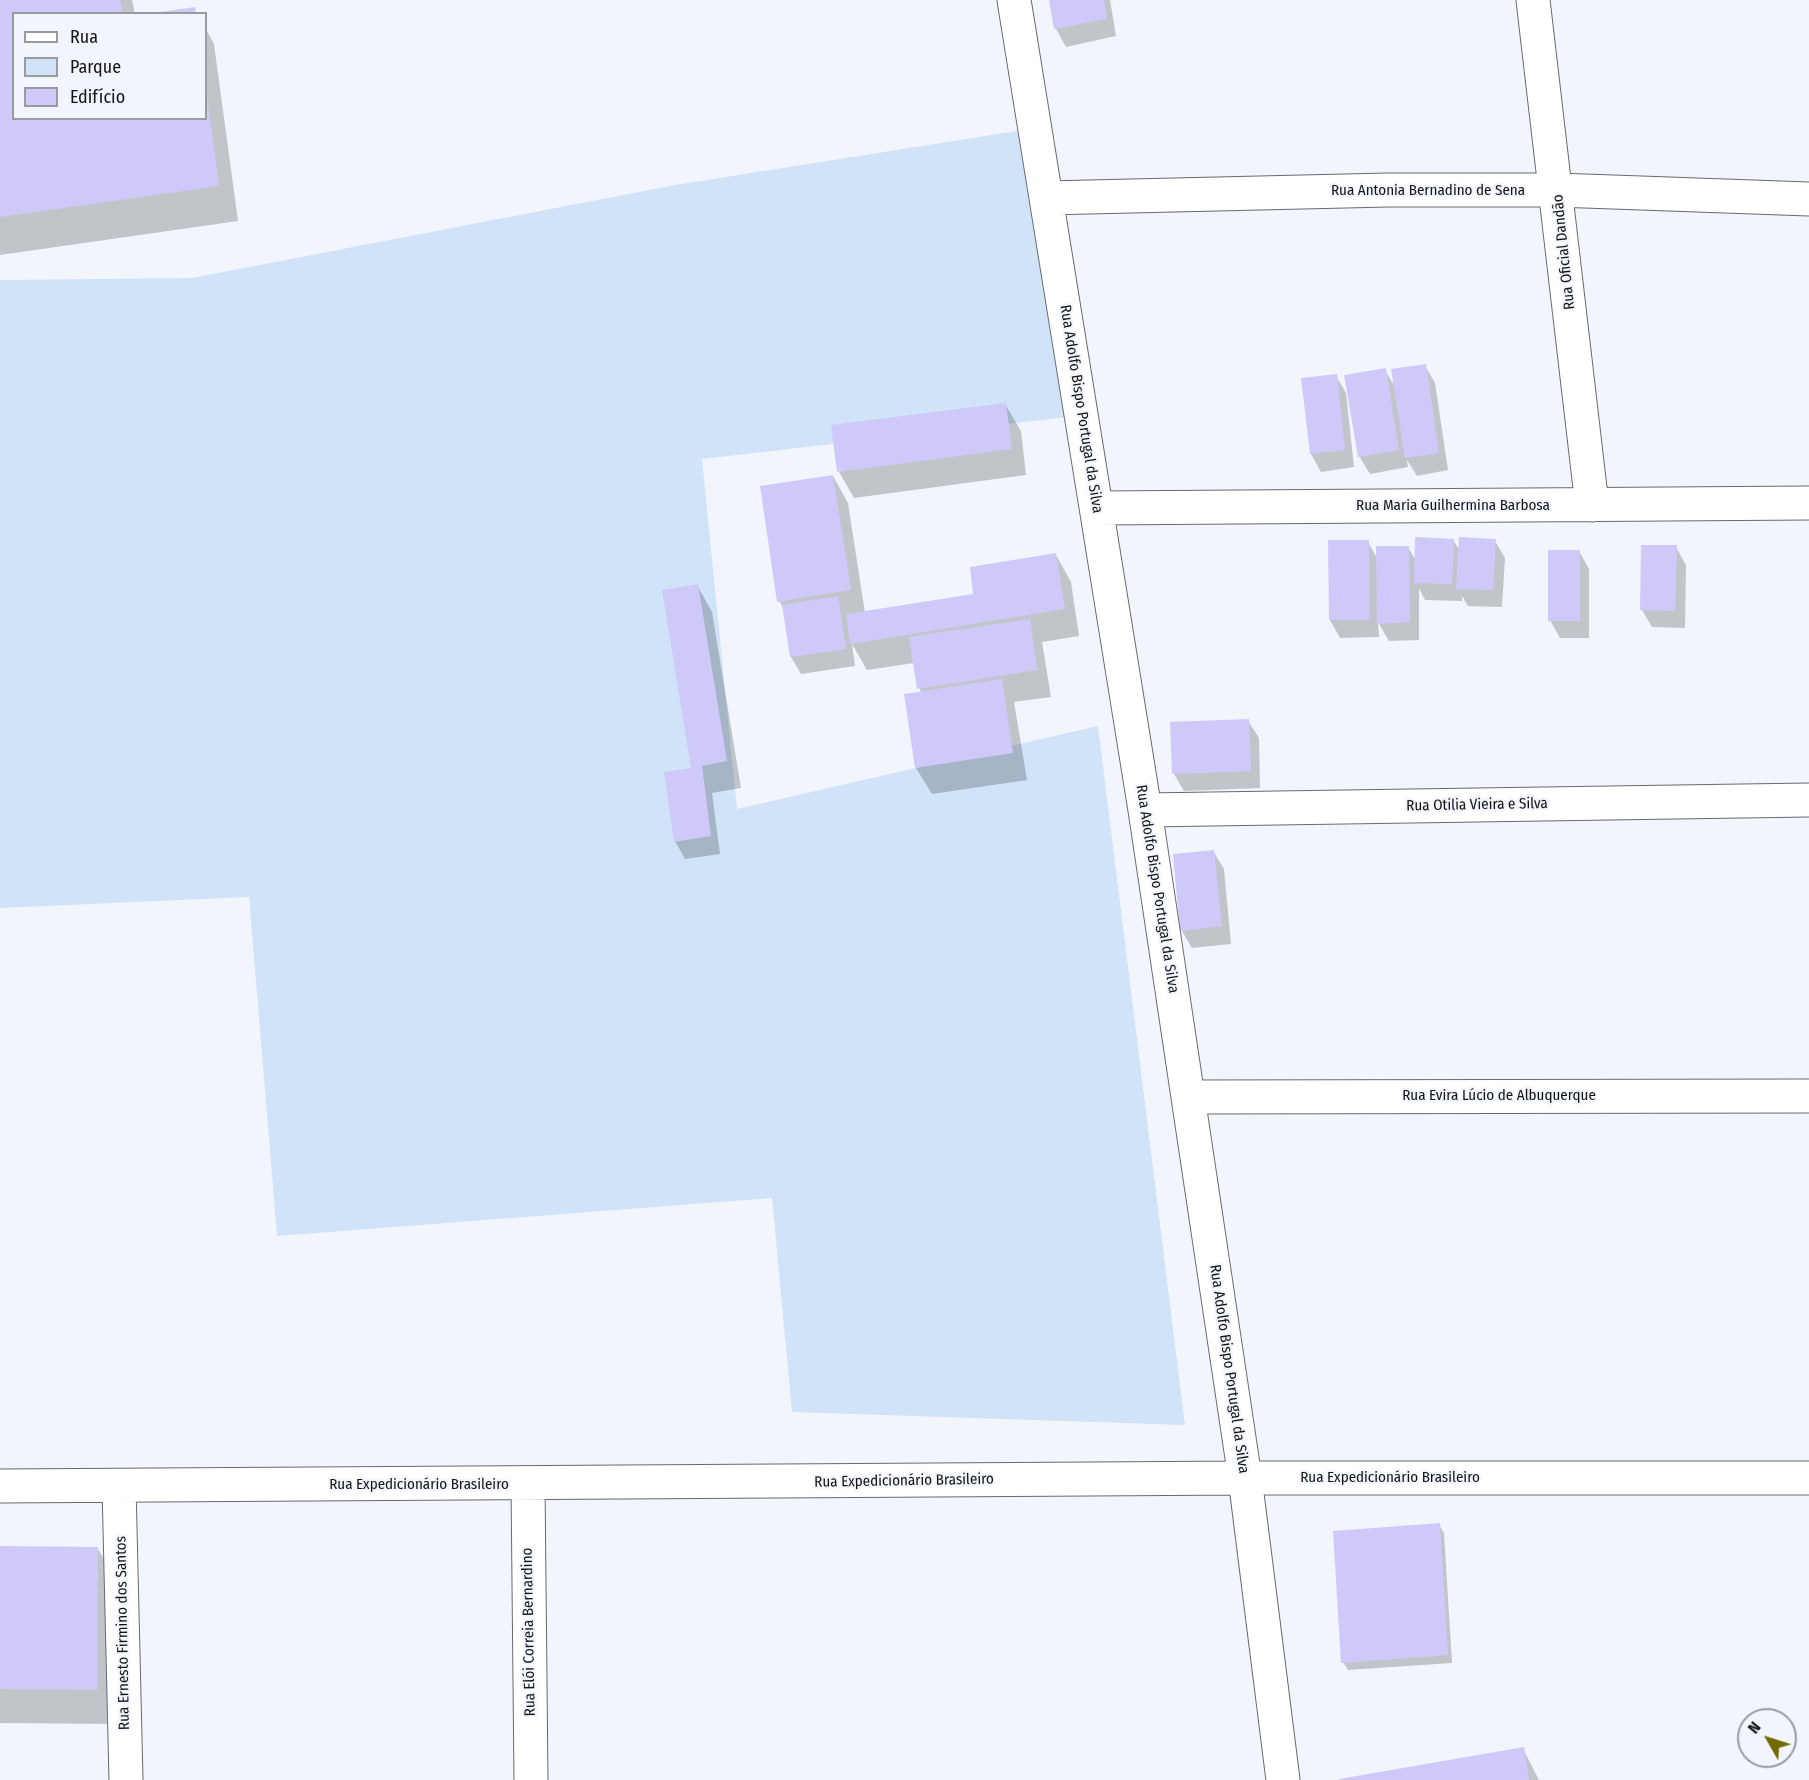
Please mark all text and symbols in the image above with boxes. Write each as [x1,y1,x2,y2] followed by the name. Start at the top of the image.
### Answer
[12,12,207,120] legend
[70,26,98,48] text: Rua
[70,56,121,78] text: Parque
[70,86,125,108] text: Edifício
[1331,182,1525,200] street label: Rua Antonia Bernadino de Sena
[1549,193,1579,311] street label: Rua Oficial Dandão
[1056,303,1106,515] street label: Rua Adolfo Bispo Portugal da Silva
[1356,497,1550,515] street label: Rua Maria Guilhermina Barbosa
[1132,783,1182,995] street label: Rua Adolfo Bispo Portugal da Silva
[1406,795,1548,815] street label: Rua Otilia Vieira e Silva
[1402,1087,1596,1105] street label: Rua Evira Lúcio de Albuquerque
[1205,1263,1253,1475] street label: Rua Adolfo Bispo Portugal da Silva
[1300,1469,1480,1487] street label: Rua Expedicionário Brasileiro
[814,1470,994,1492] street label: Rua Expedicionário Brasileiro
[329,1476,509,1494] street label: Rua Expedicionário Brasileiro
[112,1536,134,1730] street label: Rua Ernesto Firmino dos Santos
[519,1547,539,1717] street label: Rua Elói Correia Bernardino
[1737,1708,1797,1768] north arrow
[1744,1718,1765,1737] text: N

